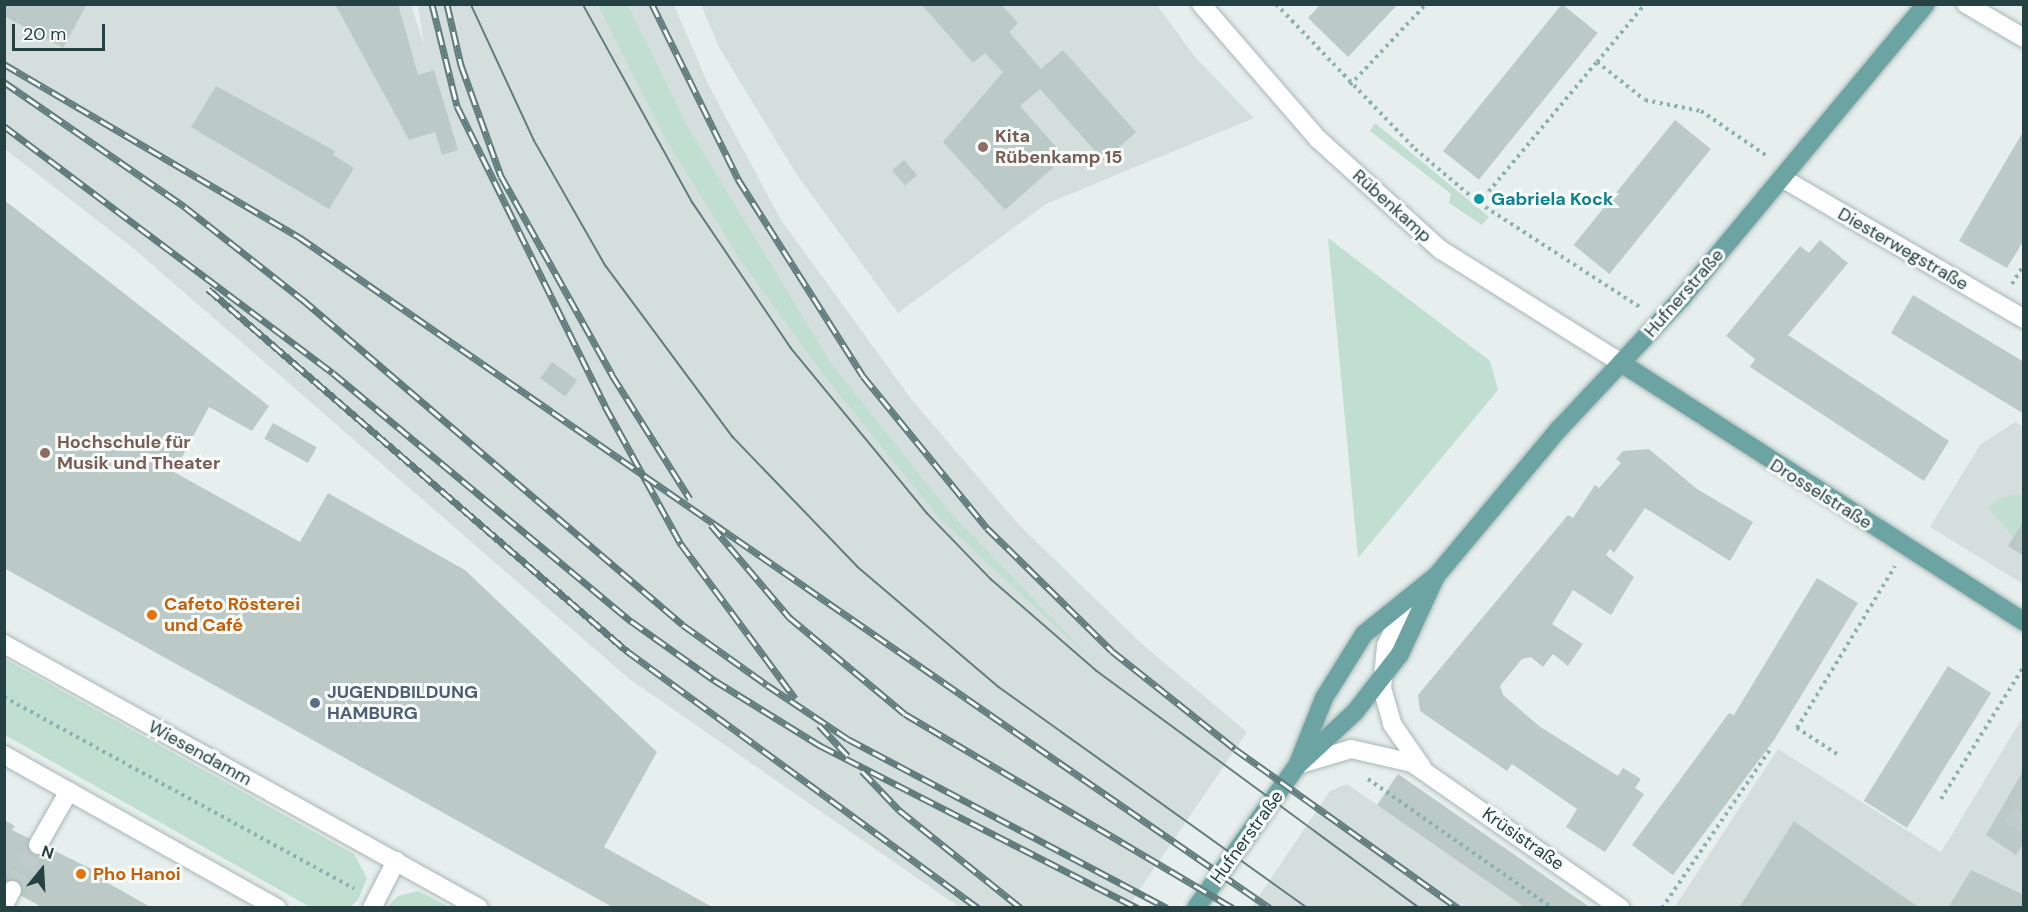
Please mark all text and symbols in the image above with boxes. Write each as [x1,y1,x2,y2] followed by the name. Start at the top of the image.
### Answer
[15,12,108,50] scale bar
[23,22,66,46] text: 20 m
[995,126,1122,168] place label: Kita Rübenkamp 15
[976,140,990,154] marker: Kita Rübenkamp 15
[1348,165,1436,247] street label: Rübenkamp
[1491,188,1613,210] place label: Gabriela Kock
[1472,192,1486,206] marker: Gabriela Kock
[1834,203,1972,295] street label: Diesterwegstraße
[1640,244,1728,342] street label: Hufnerstraße
[57,432,220,474] place label: Hochschule für Musik und Theater
[38,446,52,460] marker: Hochschule für Musik und Theater
[1766,454,1876,534] street label: Drosselstraße
[164,594,300,636] place label: Cafeto Rösterei und Café
[145,608,159,622] marker: Cafeto Rösterei und Café
[327,682,478,724] place label: JUGENDBILDUNG HAMBURG
[308,696,322,710] marker: JUGENDBILDUNG HAMBURG
[145,716,255,790] street label: Wiesendamm
[1206,786,1288,888] street label: Hufnerstraße
[1478,803,1568,875] street label: Krüsistraße
[12,840,72,900] north arrow
[39,841,57,864] text: N
[93,863,181,885] place label: Pho Hanoi
[74,867,88,881] marker: Pho Hanoi

